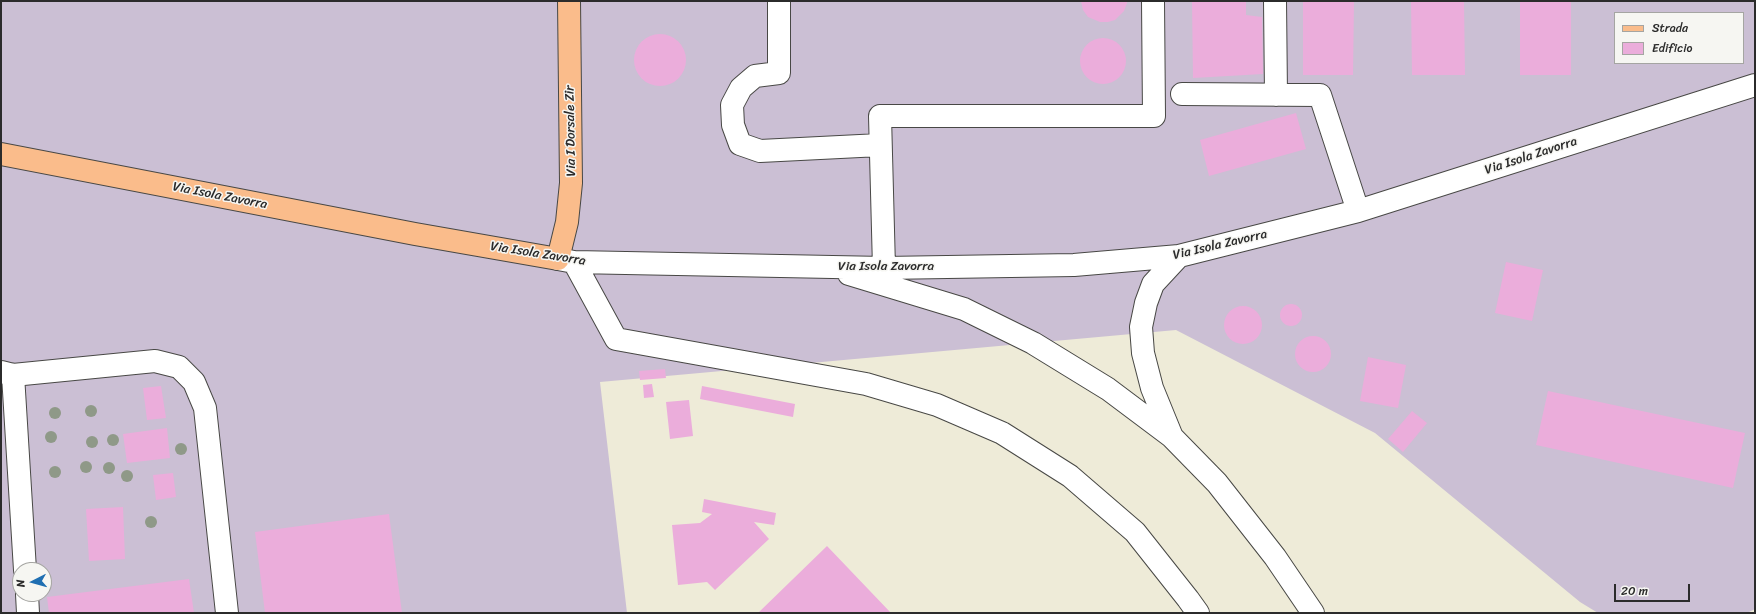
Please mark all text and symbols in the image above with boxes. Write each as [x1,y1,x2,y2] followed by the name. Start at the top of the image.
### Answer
[1614,12,1744,64] legend
[1652,17,1688,39] text: Strada
[1652,37,1692,59] text: Edificio
[562,85,580,177] street label: Via I Dorsale Zir
[1483,134,1579,178] street label: Via Isola Zavorra
[171,179,269,213] street label: Via Isola Zavorra
[1171,227,1269,263] street label: Via Isola Zavorra
[489,239,587,269] street label: Via Isola Zavorra
[838,259,934,275] street label: Via Isola Zavorra
[12,562,52,602] north arrow
[1616,576,1692,602] scale bar
[11,578,30,588] text: N
[1621,580,1648,602] text: 20 m

